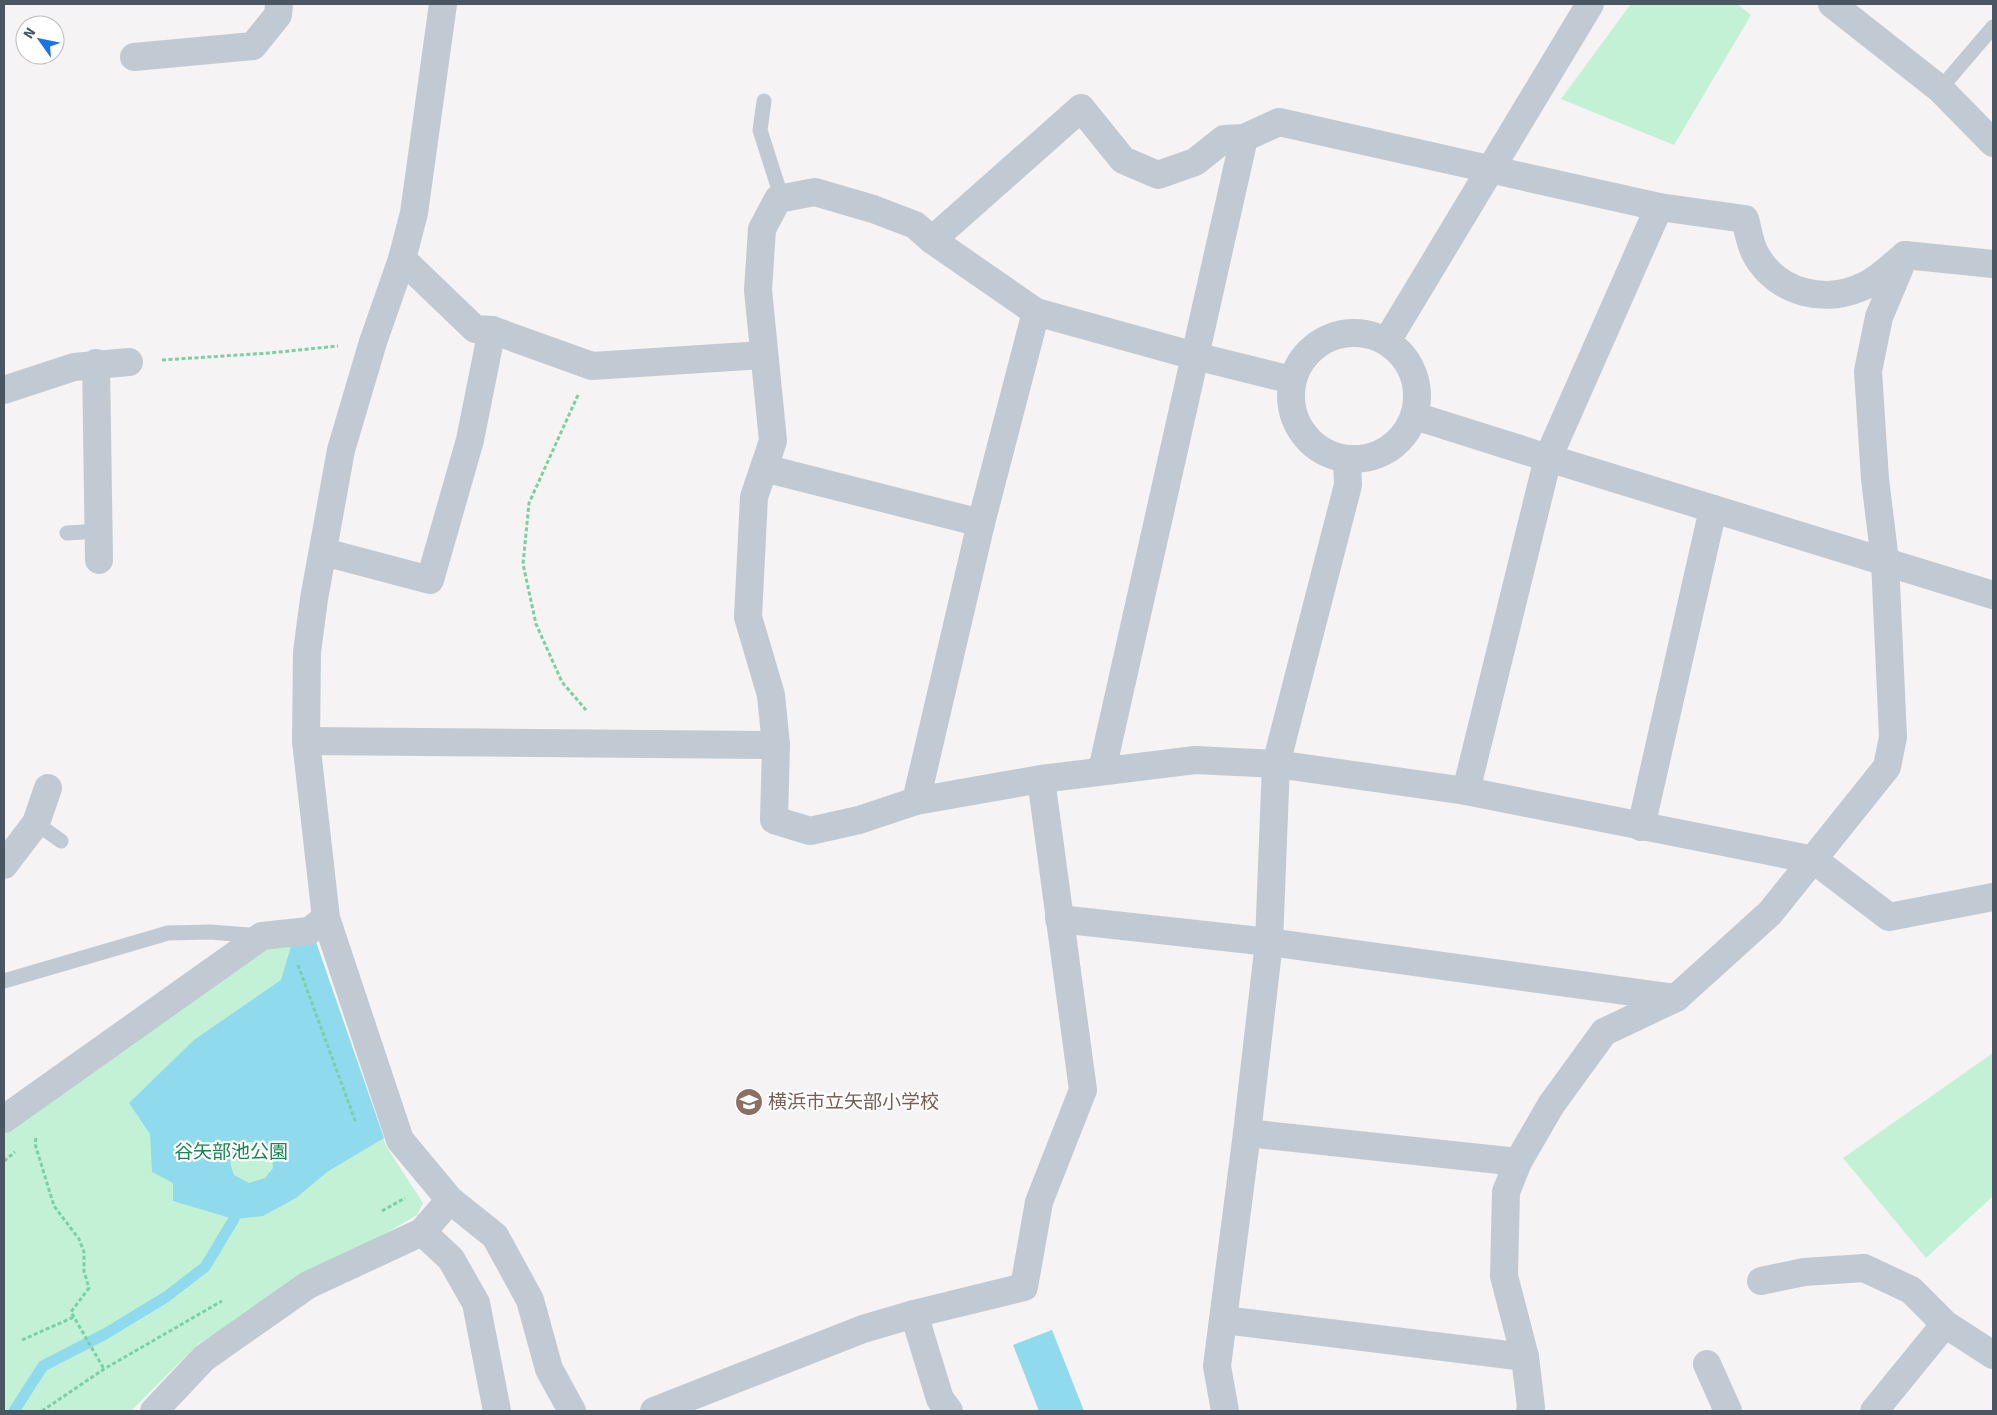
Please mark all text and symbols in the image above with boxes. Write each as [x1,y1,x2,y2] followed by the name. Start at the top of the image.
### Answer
[15,15,65,65] north arrow
[20,24,39,42] text: N
[734,1087,764,1117] school or university icon: 横浜市立矢部小学校
[768,1090,939,1114] place label: 横浜市立矢部小学校
[174,1140,288,1164] park label: 谷矢部池公園

